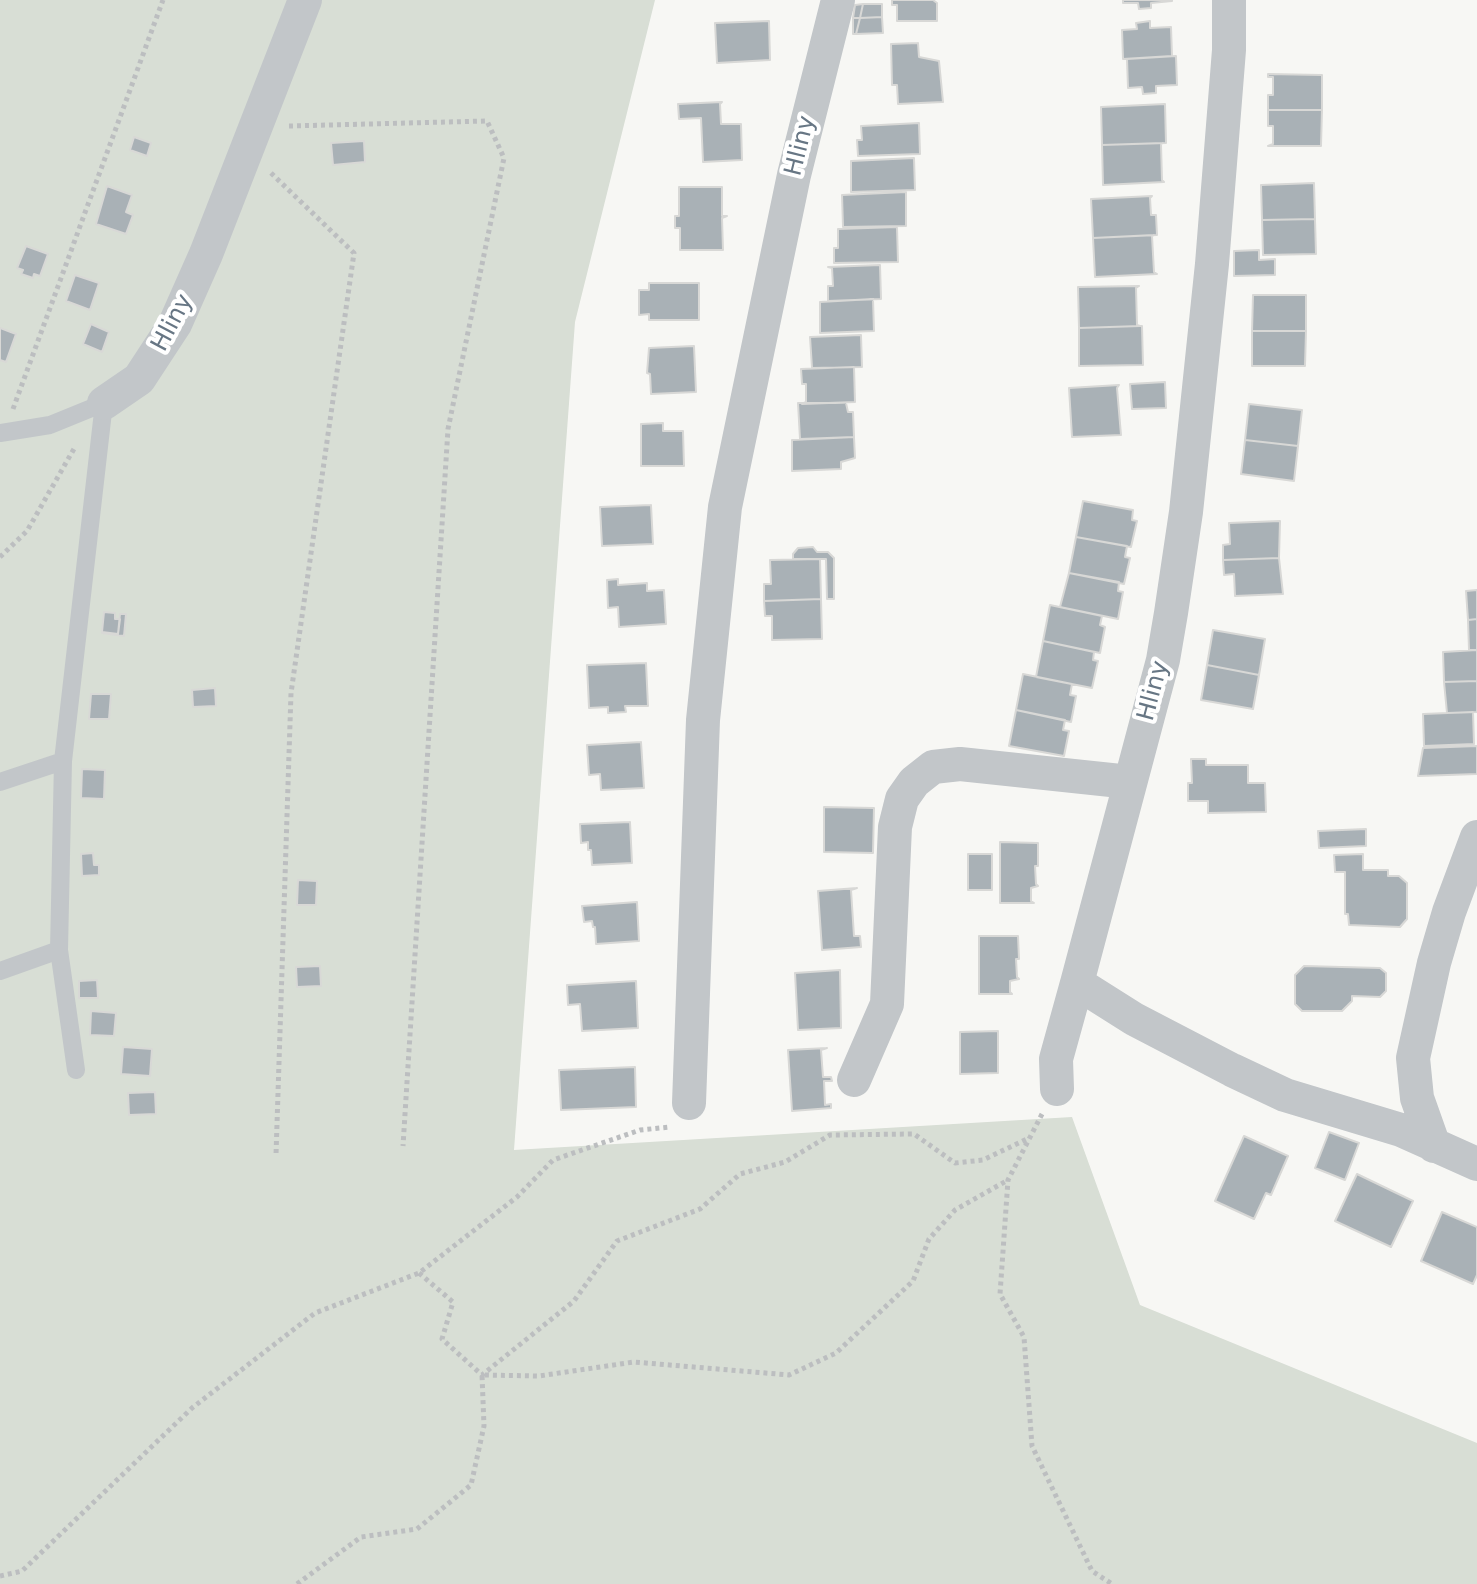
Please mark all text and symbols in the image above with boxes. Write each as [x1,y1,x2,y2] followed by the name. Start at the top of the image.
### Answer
[780,113,822,179] street label: Hliny
[146,289,200,357] street label: Hliny
[1132,658,1176,724] street label: Hliny

